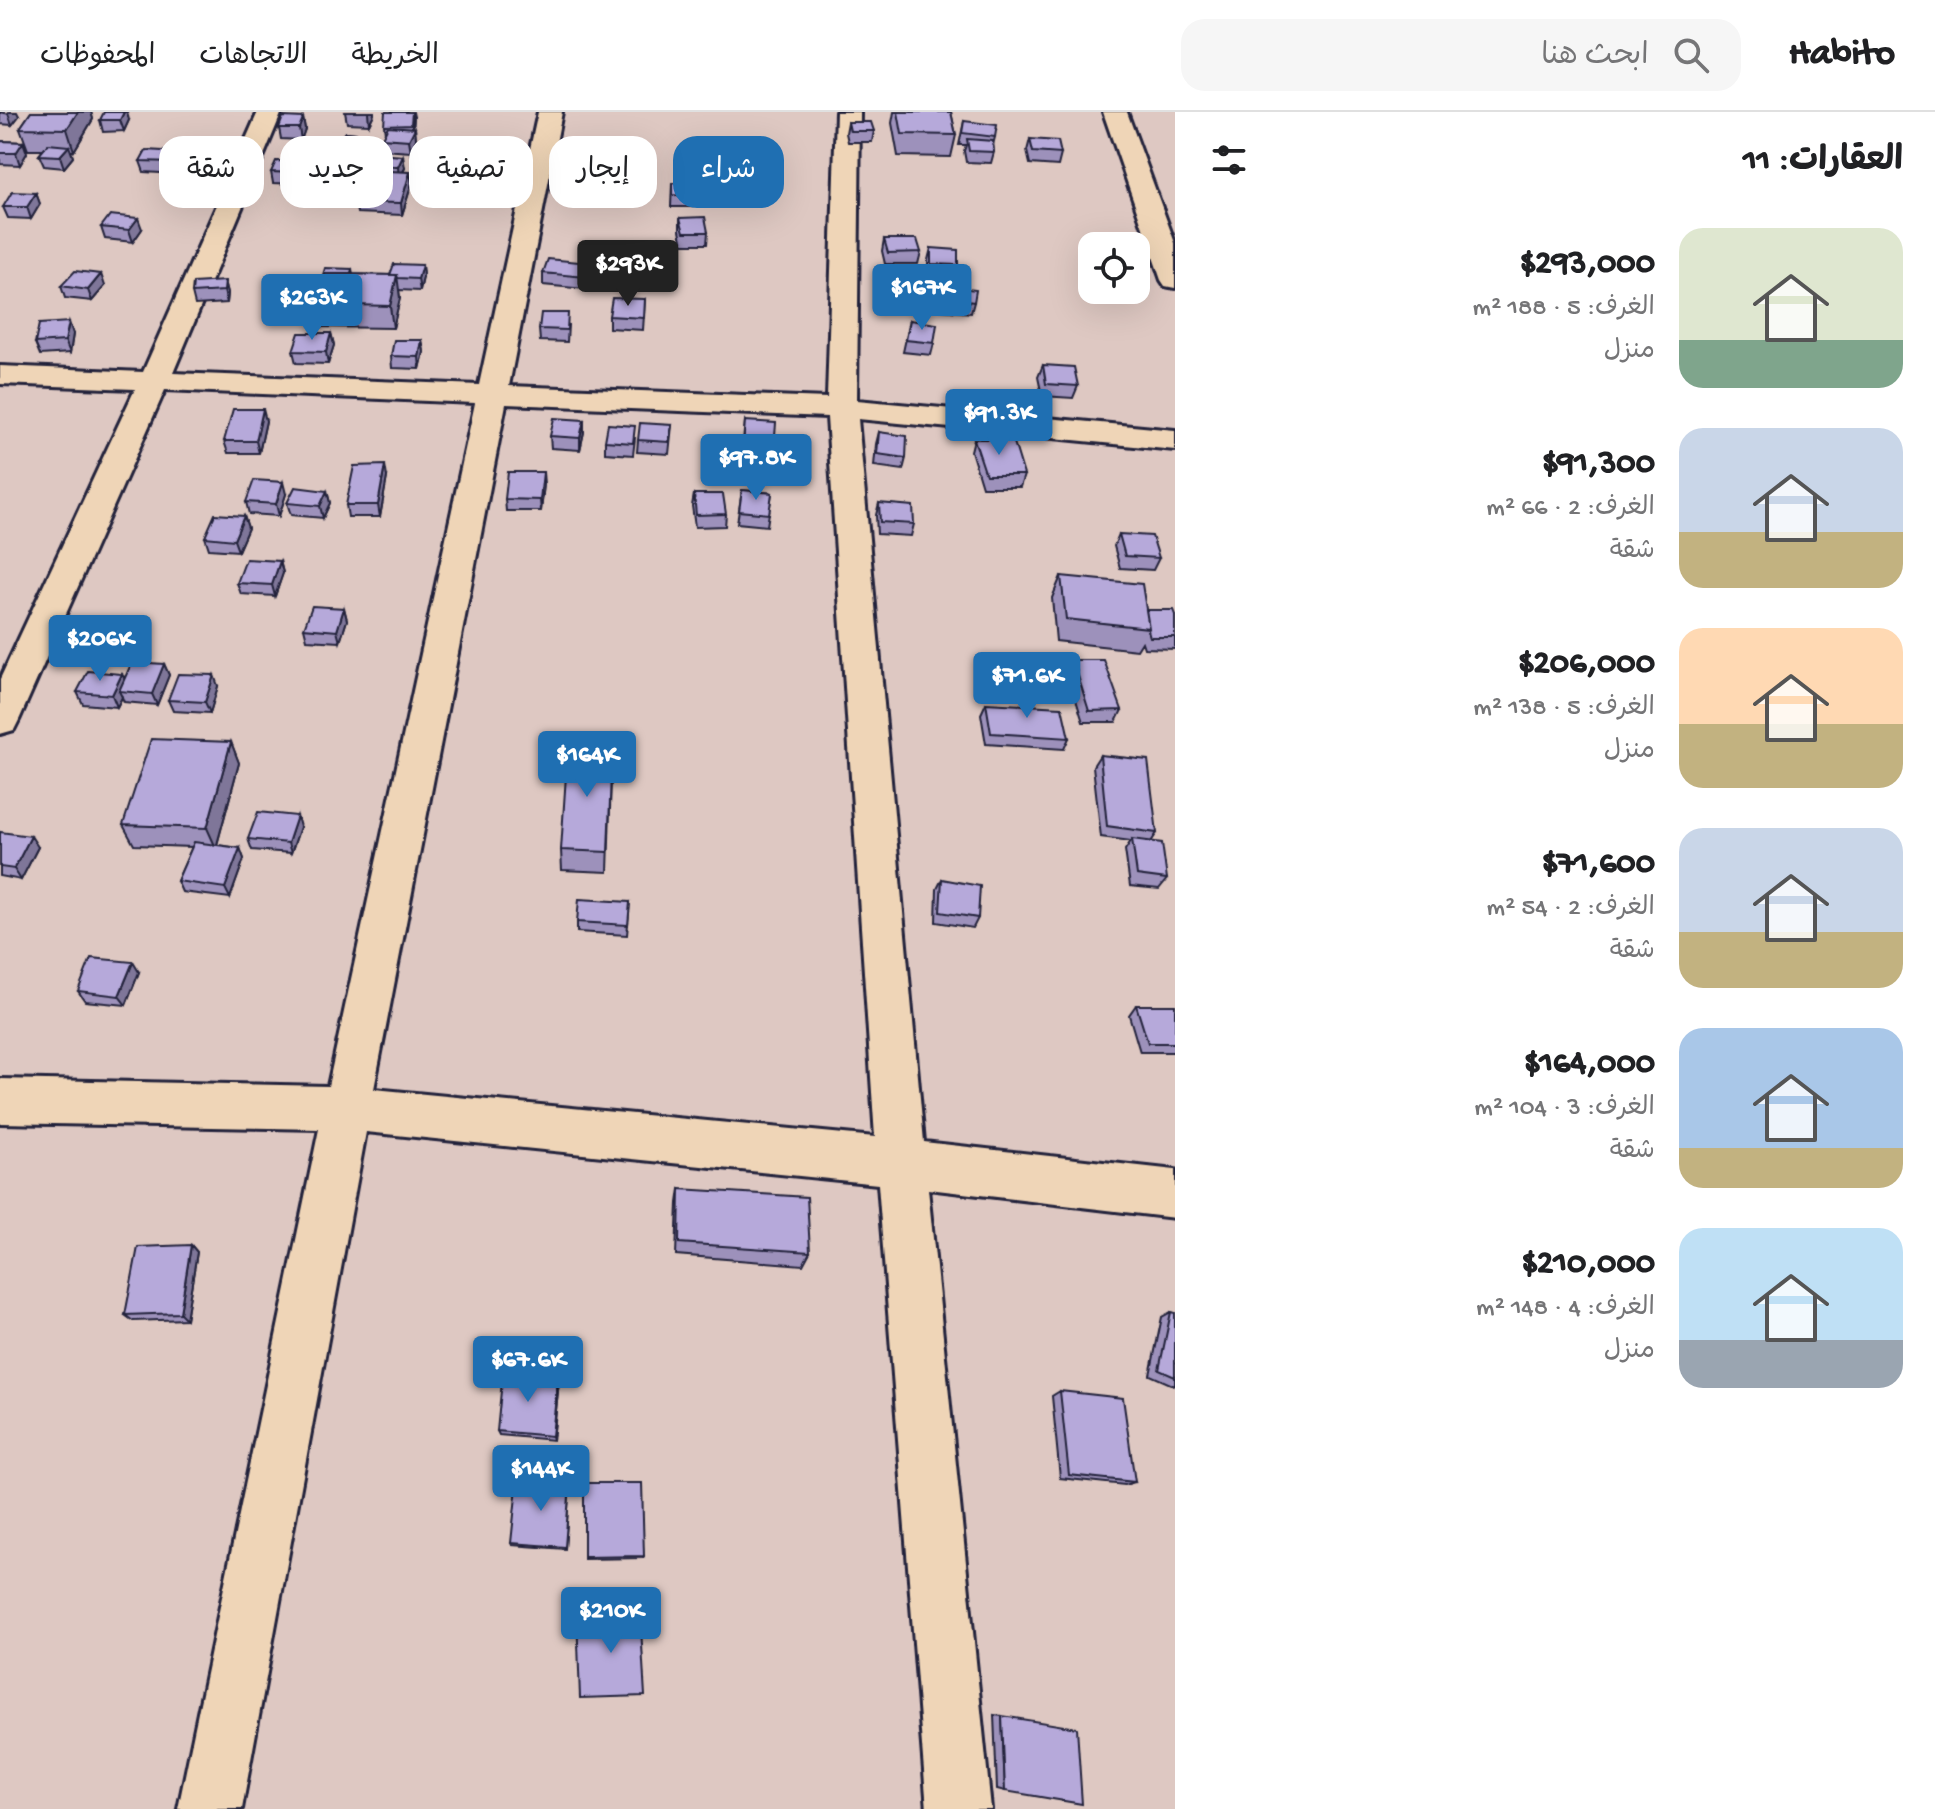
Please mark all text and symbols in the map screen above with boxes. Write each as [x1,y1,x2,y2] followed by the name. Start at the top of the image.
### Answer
[1181,19,1741,91] search box
[1669,33,1713,77] icon: search
[1789,33,1895,77] text: Habito
[1541,40,1649,75] text: ابحث هنا
[40,41,155,74] text: المحفوظات
[199,41,307,74] text: الاتجاهات
[351,41,439,74] text: الخريطة
[159,136,264,208] chip: شقة
[280,136,393,208] chip: جديد
[409,136,533,208] chip: تصفية
[549,136,657,208] chip: إيجار
[673,136,784,208] chip: شراء
[1207,138,1251,182] icon: filters
[1743,143,1903,183] text: العقارات: 11
[1078,232,1150,304] map controls
[1078,232,1150,304] button: locate
[572,240,684,308] pin: $293K
[1520,245,1655,285] text: $293,000
[595,250,661,281] text: $293K
[1743,260,1839,356] icon: home
[866,264,978,332] pin: $167K
[256,274,368,342] pin: $263K
[890,274,954,305] text: $167K
[279,284,345,315] text: $263K
[1473,294,1655,325] text: الغرف: 5 · 188 m²
[1604,337,1655,368] text: منزل
[934,389,1064,457] pin: $91.3K
[963,399,1035,430] text: $91.3K
[691,434,821,502] pin: $97.8K
[719,444,793,475] text: $97.8K
[1542,445,1655,485] text: $91,300
[1743,460,1839,556] icon: home
[1486,494,1655,525] text: الغرف: 2 · 66 m²
[1610,537,1655,568] text: شقة
[44,615,156,683] pin: $206K
[67,625,133,656] text: $206K
[1518,645,1655,685] text: $206,000
[962,652,1092,720] pin: $71.6K
[1743,660,1839,756] icon: home
[991,662,1063,693] text: $71.6K
[1473,694,1655,725] text: الغرف: 5 · 138 m²
[531,731,643,799] pin: $164K
[1604,737,1655,768] text: منزل
[556,741,618,772] text: $164K
[1542,845,1655,885] text: $71,600
[1743,860,1839,956] icon: home
[1487,894,1655,925] text: الغرف: 2 · 54 m²
[1610,937,1655,968] text: شقة
[1524,1045,1655,1085] text: $164,000
[1743,1060,1839,1156] icon: home
[1474,1094,1655,1125] text: الغرف: 3 · 104 m²
[1610,1137,1655,1168] text: شقة
[1521,1245,1655,1285] text: $210,000
[1743,1260,1839,1356] icon: home
[1476,1294,1655,1325] text: الغرف: 4 · 148 m²
[463,1336,593,1404] pin: $67.6K
[1604,1337,1655,1368] text: منزل
[491,1346,565,1377] text: $67.6K
[485,1445,597,1513] pin: $144K
[510,1455,572,1486] text: $144K
[555,1587,667,1655] pin: $210K
[579,1597,643,1628] text: $210K

